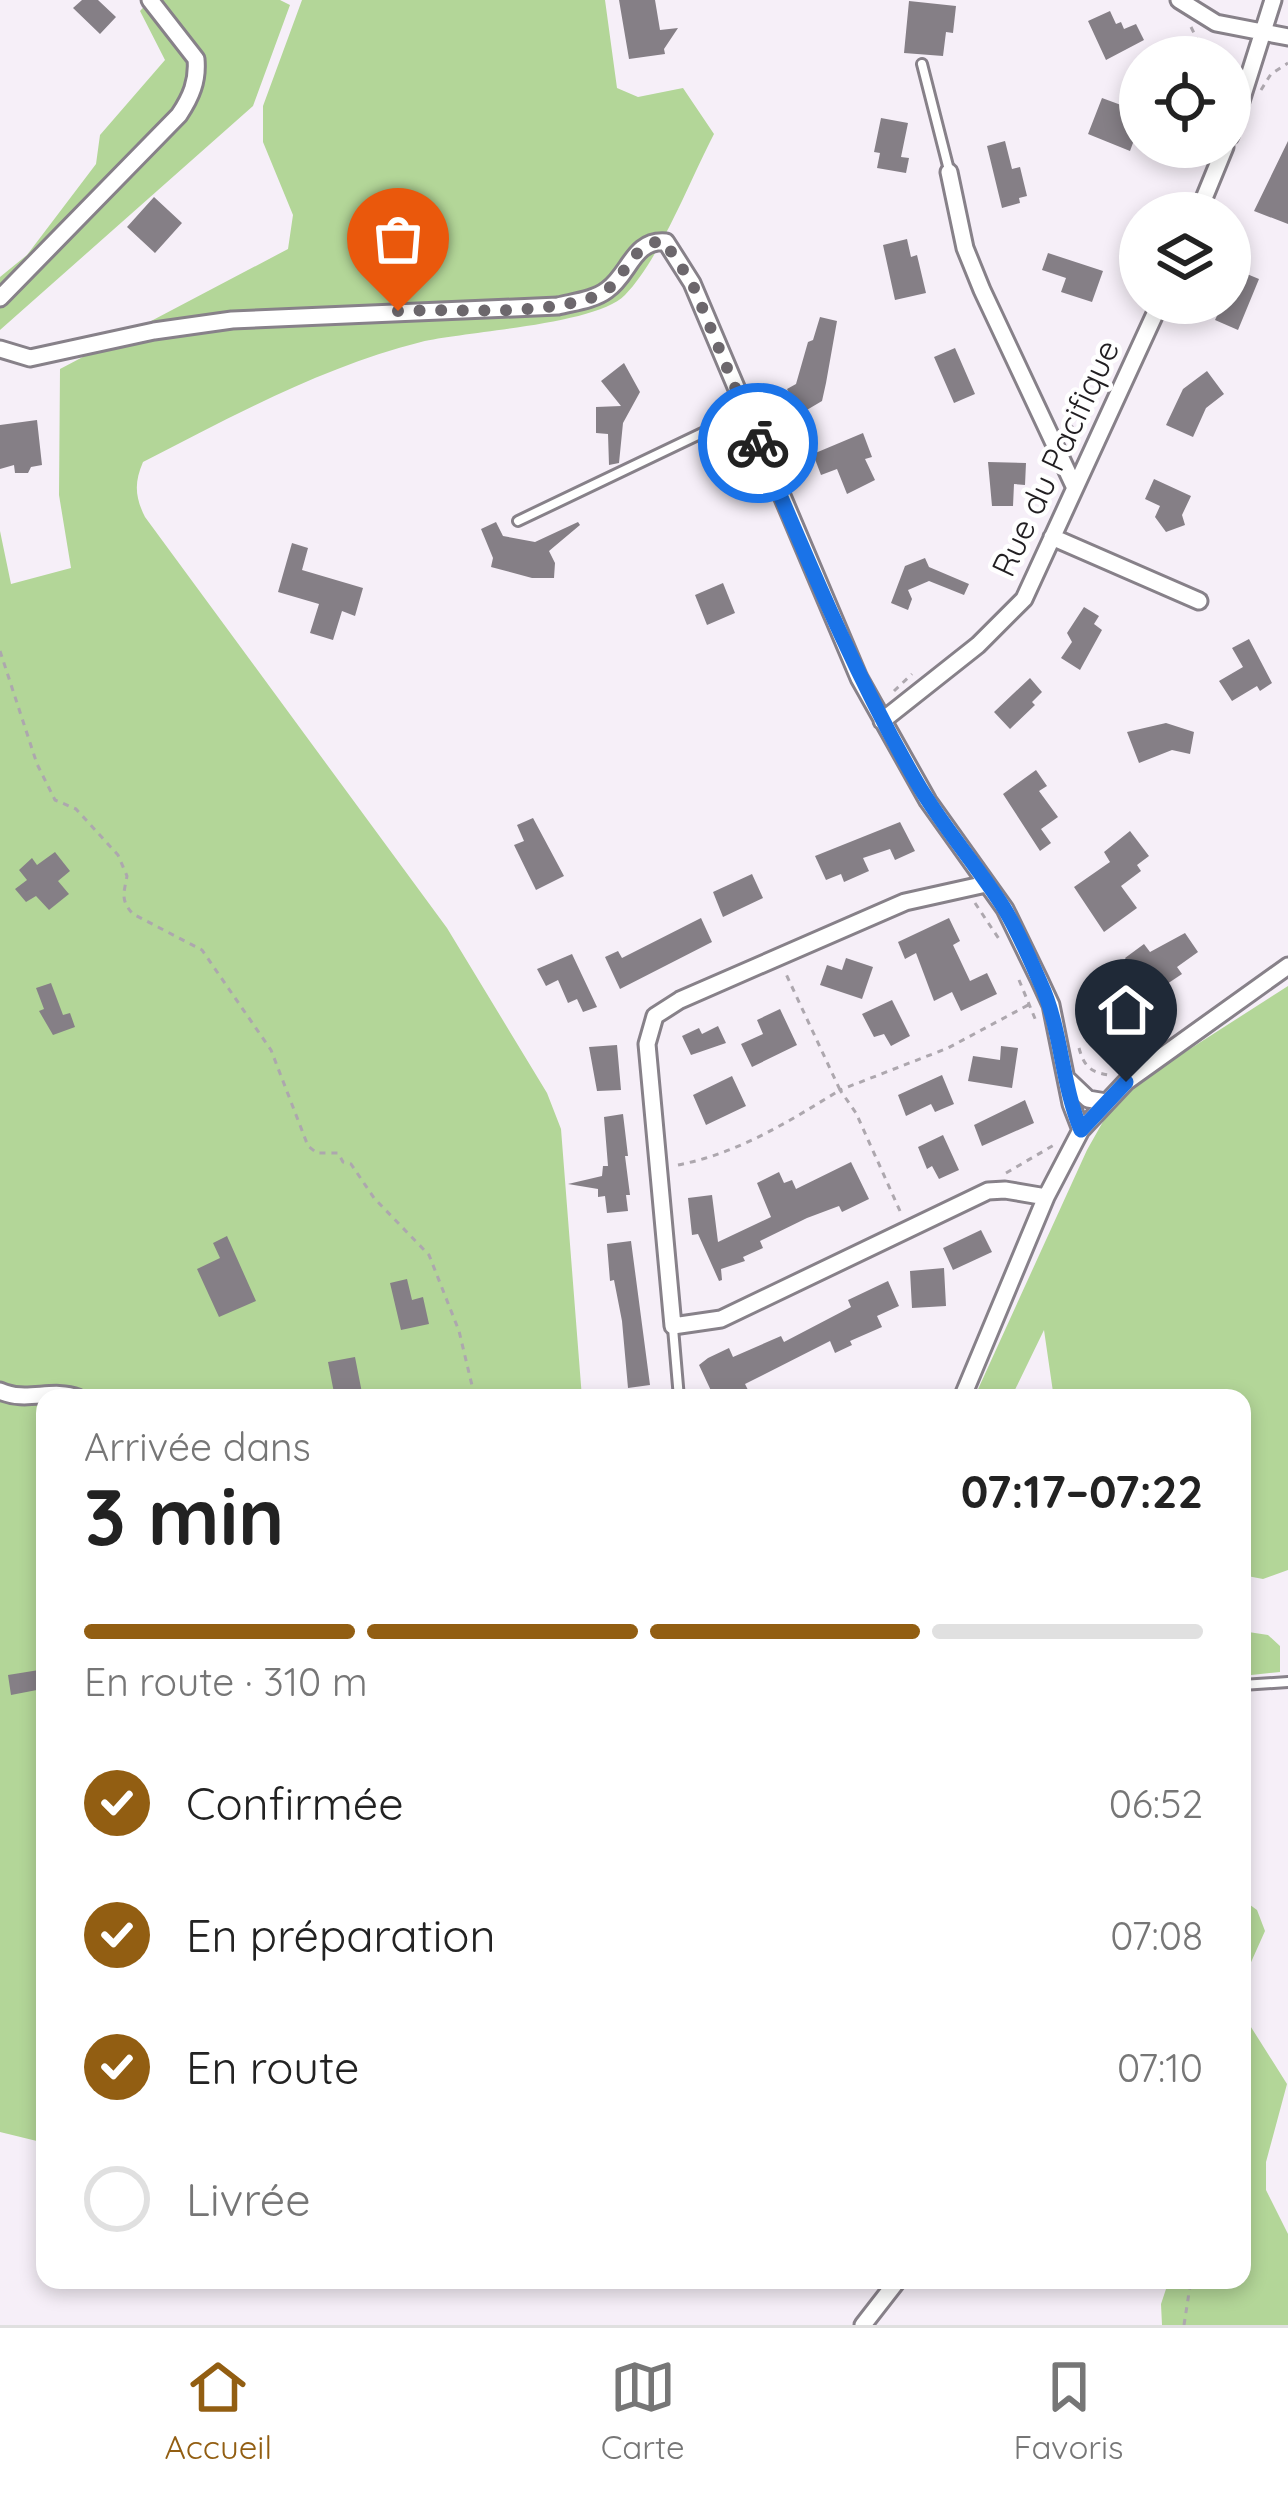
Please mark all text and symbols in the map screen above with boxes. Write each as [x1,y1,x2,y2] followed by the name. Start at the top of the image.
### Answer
[1119,36,1251,324] map controls
[1119,36,1251,168] button: locate
[347,188,449,311] pin
[1119,192,1251,324] button: layers
[365,206,431,272] icon: bag
[982,333,1127,583] street label: Rue du Pacifique
[698,383,818,503] courier
[725,410,791,476] icon: bike
[1075,959,1177,1082] pin
[1093,977,1159,1043] icon: home
[84,1422,311,1471] text: Arrivée dans
[961,1463,1203,1519] text: 07:17–07:22
[84,1467,285,1565] text: 3 min
[84,1657,368,1706] text: En route · 310 m
[84,1770,150,1836] icon: check
[186,1775,404,1831] text: Confirmée
[1109,1779,1203,1828] text: 06:52
[84,1902,150,1968] icon: check
[186,1907,496,1963] text: En préparation
[1110,1911,1203,1960] text: 07:08
[84,2034,150,2100] icon: check
[186,2039,359,2095] text: En route
[1117,2043,1203,2092] text: 07:10
[186,2171,311,2227] text: Livrée
[164,2354,272,2467] tab: Accueil
[601,2354,685,2467] tab: Carte
[1014,2354,1124,2467] tab: Favoris

